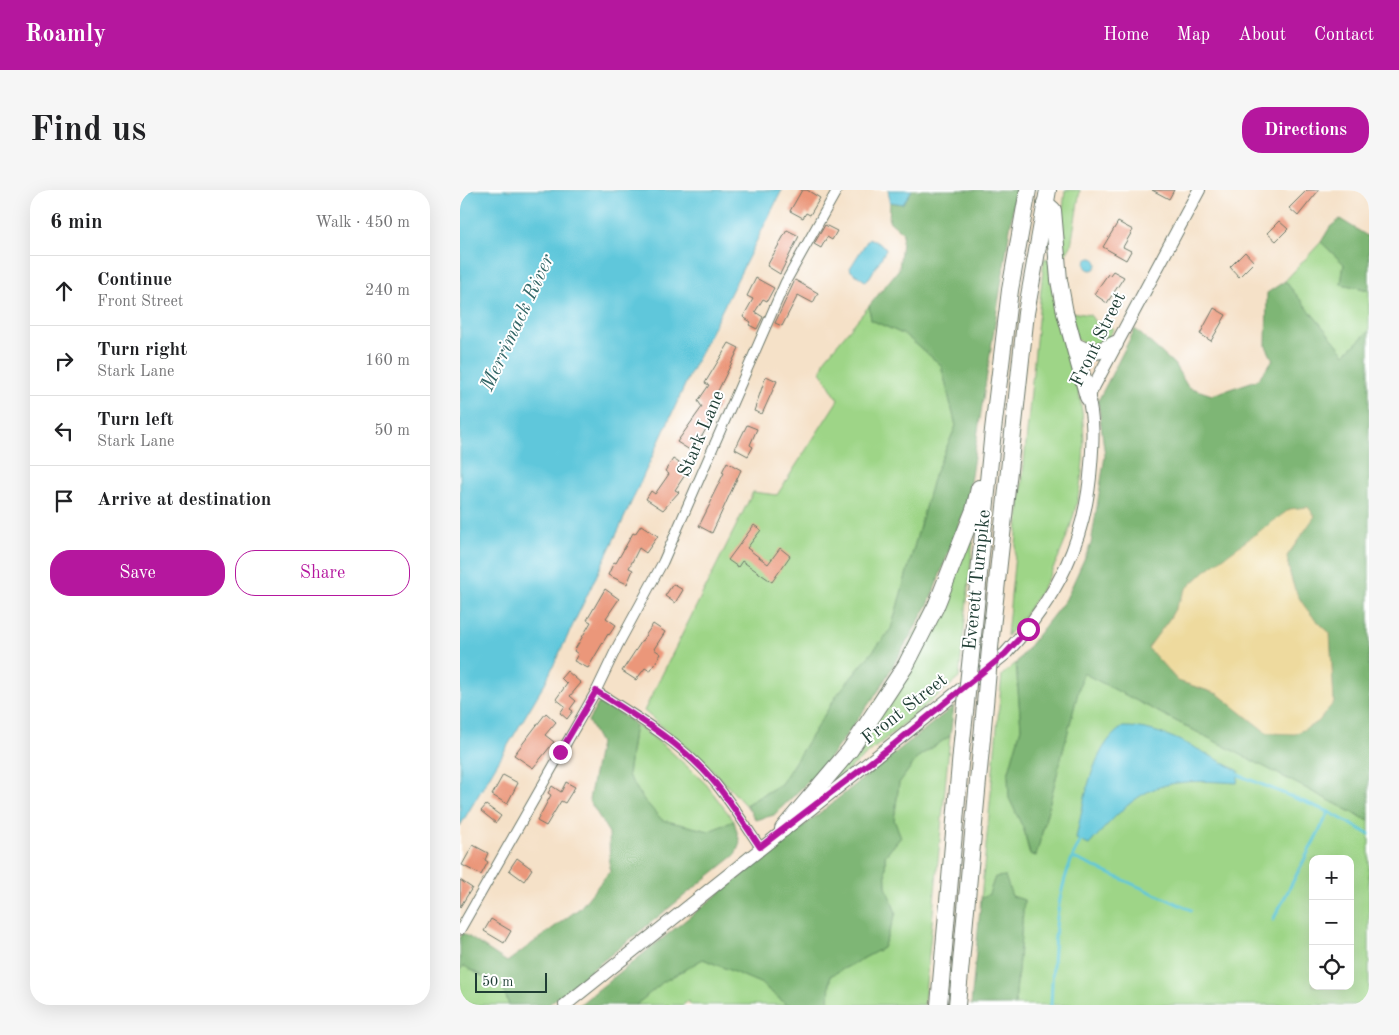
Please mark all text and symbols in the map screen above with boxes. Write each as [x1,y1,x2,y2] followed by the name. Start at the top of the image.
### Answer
[25,23,106,47] text: Roamly
[1103,26,1149,44] text: Home
[1177,26,1210,44] text: Map
[1238,26,1286,44] text: About
[1314,26,1374,44] text: Contact
[1242,107,1369,153] button: Directions
[30,113,146,148] text: Find us
[50,212,103,233] text: 6 min
[315,215,410,231] text: Walk · 450 m
[477,251,559,395] water label: Merrimack River
[97,271,172,290] text: Continue
[50,277,78,305] icon: ahead
[365,283,410,299] text: 240 m
[1068,290,1130,390] street label: Front Street
[97,294,183,310] text: Front Street
[97,341,187,360] text: Turn right
[50,347,78,375] icon: right
[365,353,410,369] text: 160 m
[97,364,174,380] text: Stark Lane
[675,388,729,480] street label: Stark Lane
[97,411,174,430] text: Turn left
[50,417,78,445] icon: left
[374,423,410,439] text: 50 m
[97,434,174,450] text: Stark Lane
[50,487,78,515] icon: arrive
[97,491,271,510] text: Arrive at destination
[961,509,995,651] street label: Everett Turnpike
[50,550,225,596] button: Save
[235,550,410,596] button: Share
[1017,618,1040,641] route start
[859,671,951,749] street label: Front Street
[549,741,572,764] route end
[1309,855,1354,990] map controls
[1309,855,1354,900] button: +
[1309,900,1354,945] button: −
[1309,945,1354,990] button: locate
[475,970,548,993] scale bar
[482,975,513,989] text: 50 m

